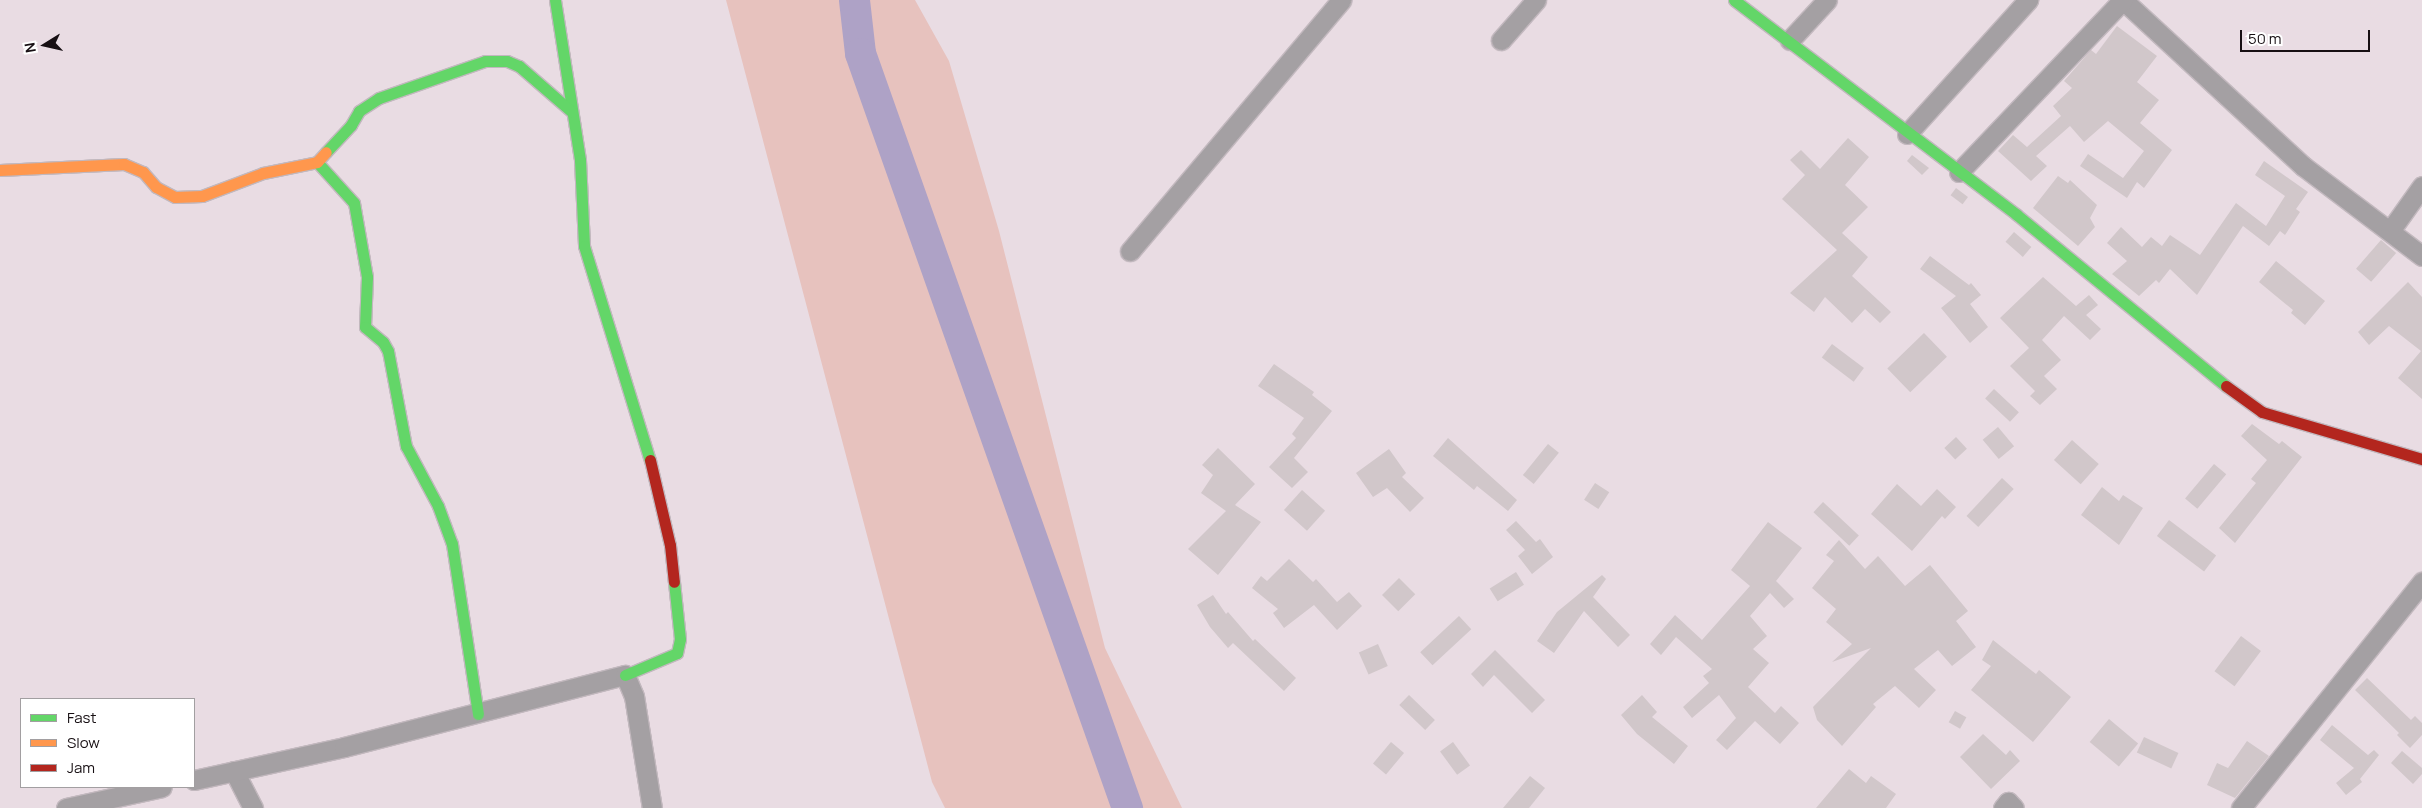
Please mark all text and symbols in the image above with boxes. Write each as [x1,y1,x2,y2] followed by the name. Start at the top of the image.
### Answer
[20,20,70,70] north arrow
[2242,20,2372,52] scale bar
[2248,28,2282,49] text: 50 m
[20,41,40,54] text: N
[20,698,195,788] legend
[67,707,96,728] text: Fast
[67,732,100,753] text: Slow
[67,757,95,778] text: Jam

